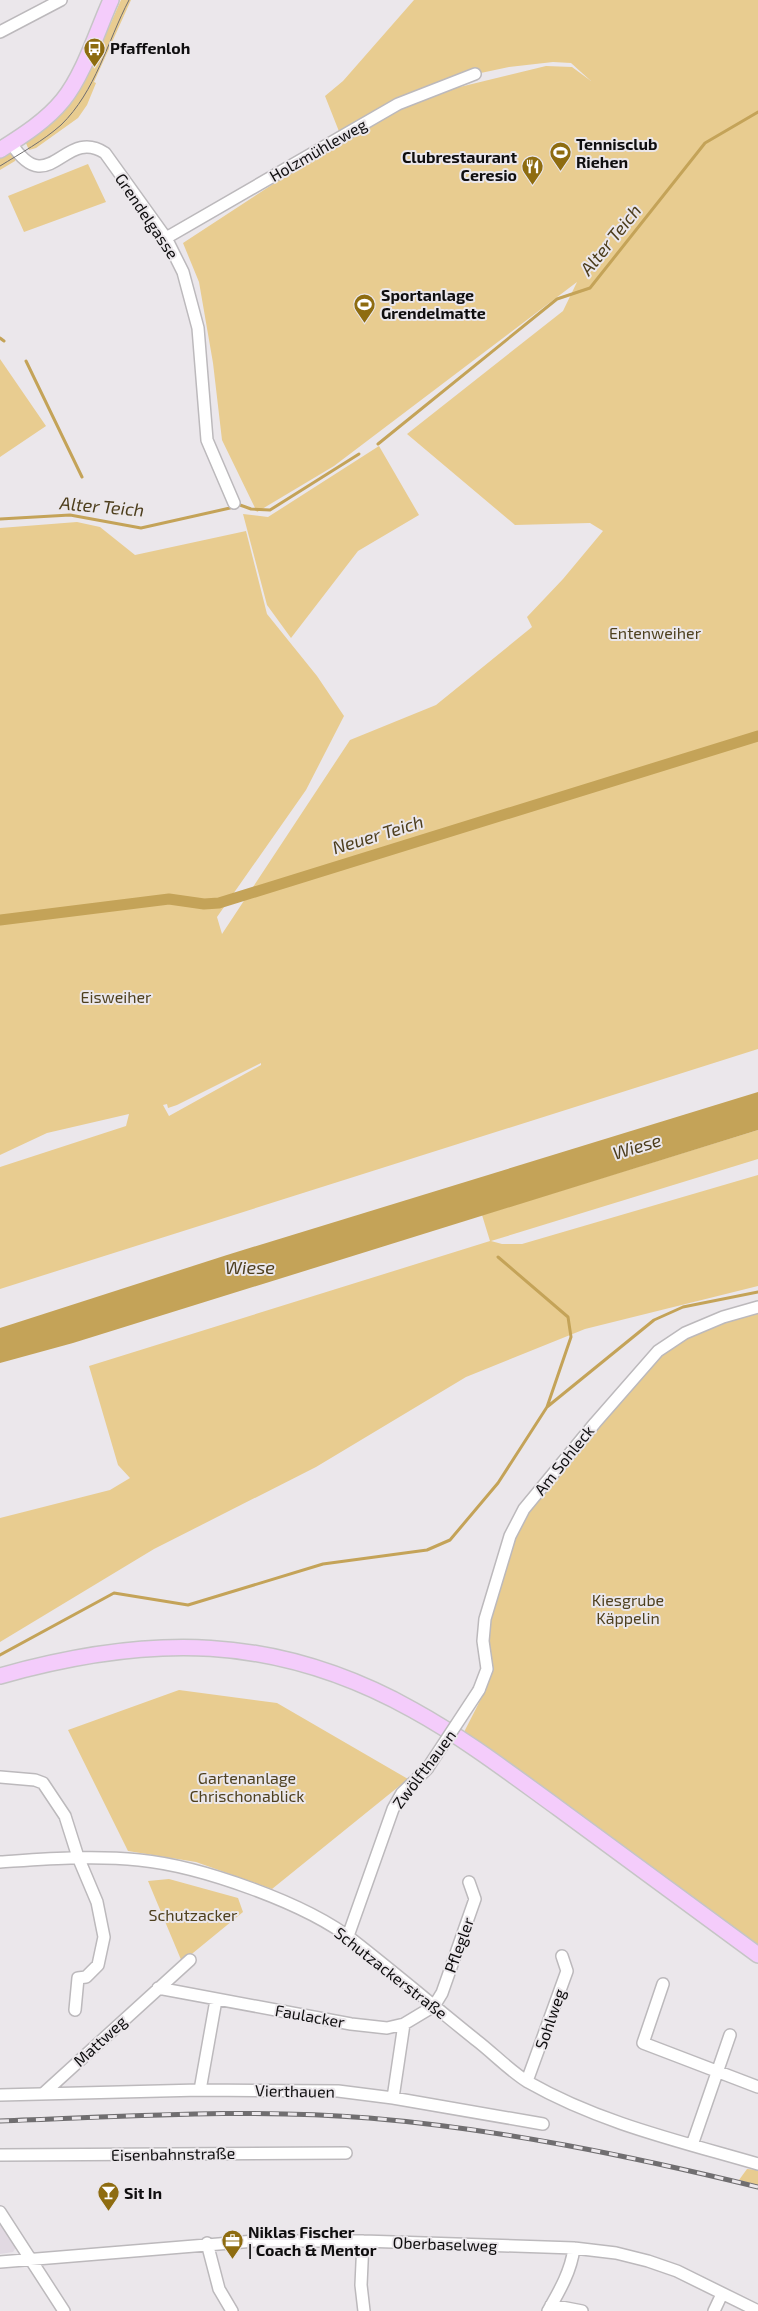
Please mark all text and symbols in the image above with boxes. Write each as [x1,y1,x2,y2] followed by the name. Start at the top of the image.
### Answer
[82,36,106,67] bus stop icon: Pfaffenloh
[110,38,190,57] place label: Pfaffenloh
[266,114,370,185] street label: Holzmühleweg
[576,134,658,171] place label: Tennisclub Riehen
[548,141,572,172] sports icon: Tennisclub Riehen
[402,147,517,184] place label: Clubrestaurant Ceresio
[521,154,545,185] restaurant icon: Clubrestaurant Ceresio
[112,169,183,262] street label: Grendelgasse
[574,200,645,280] water label: Alter Teich
[381,285,486,322] place label: Sportanlage Grendelmatte
[353,292,377,323] sports icon: Sportanlage Grendelmatte
[58,491,145,521] water label: Alter Teich
[609,623,702,642] park label: Entenweiher
[329,810,426,858] water label: Neuer Teich
[80,987,152,1006] park label: Eisweiher
[610,1128,664,1164] water label: Wiese
[225,1256,275,1278] water label: Wiese
[530,1421,597,1498] street label: Am Sohleck
[592,1590,664,1627] park label: Kiesgrube Käppelin
[388,1726,459,1812] street label: Zwölfthauen
[189,1768,305,1805] park label: Gartenanlage Chrischonablick
[149,1905,238,1924] park label: Schutzacker
[440,1914,477,1975] street label: Pflegler
[331,1923,451,2023] street label: Schutzackerstraße
[530,1986,569,2051] street label: Sohlweg
[274,2000,347,2031] street label: Faulacker
[69,2011,130,2070] street label: Mattweg
[255,2080,335,2101] street label: Vierthauen
[111,2143,235,2164] street label: Eisenbahnstraße
[96,2181,120,2212] bar icon: Sit In
[124,2183,162,2202] place label: Sit In
[248,2222,377,2259] place label: Niklas Fischer | Coach & Mentor
[220,2229,244,2260] office icon: Niklas Fischer | Coach & Mentor
[392,2232,498,2255] street label: Oberbaselweg

